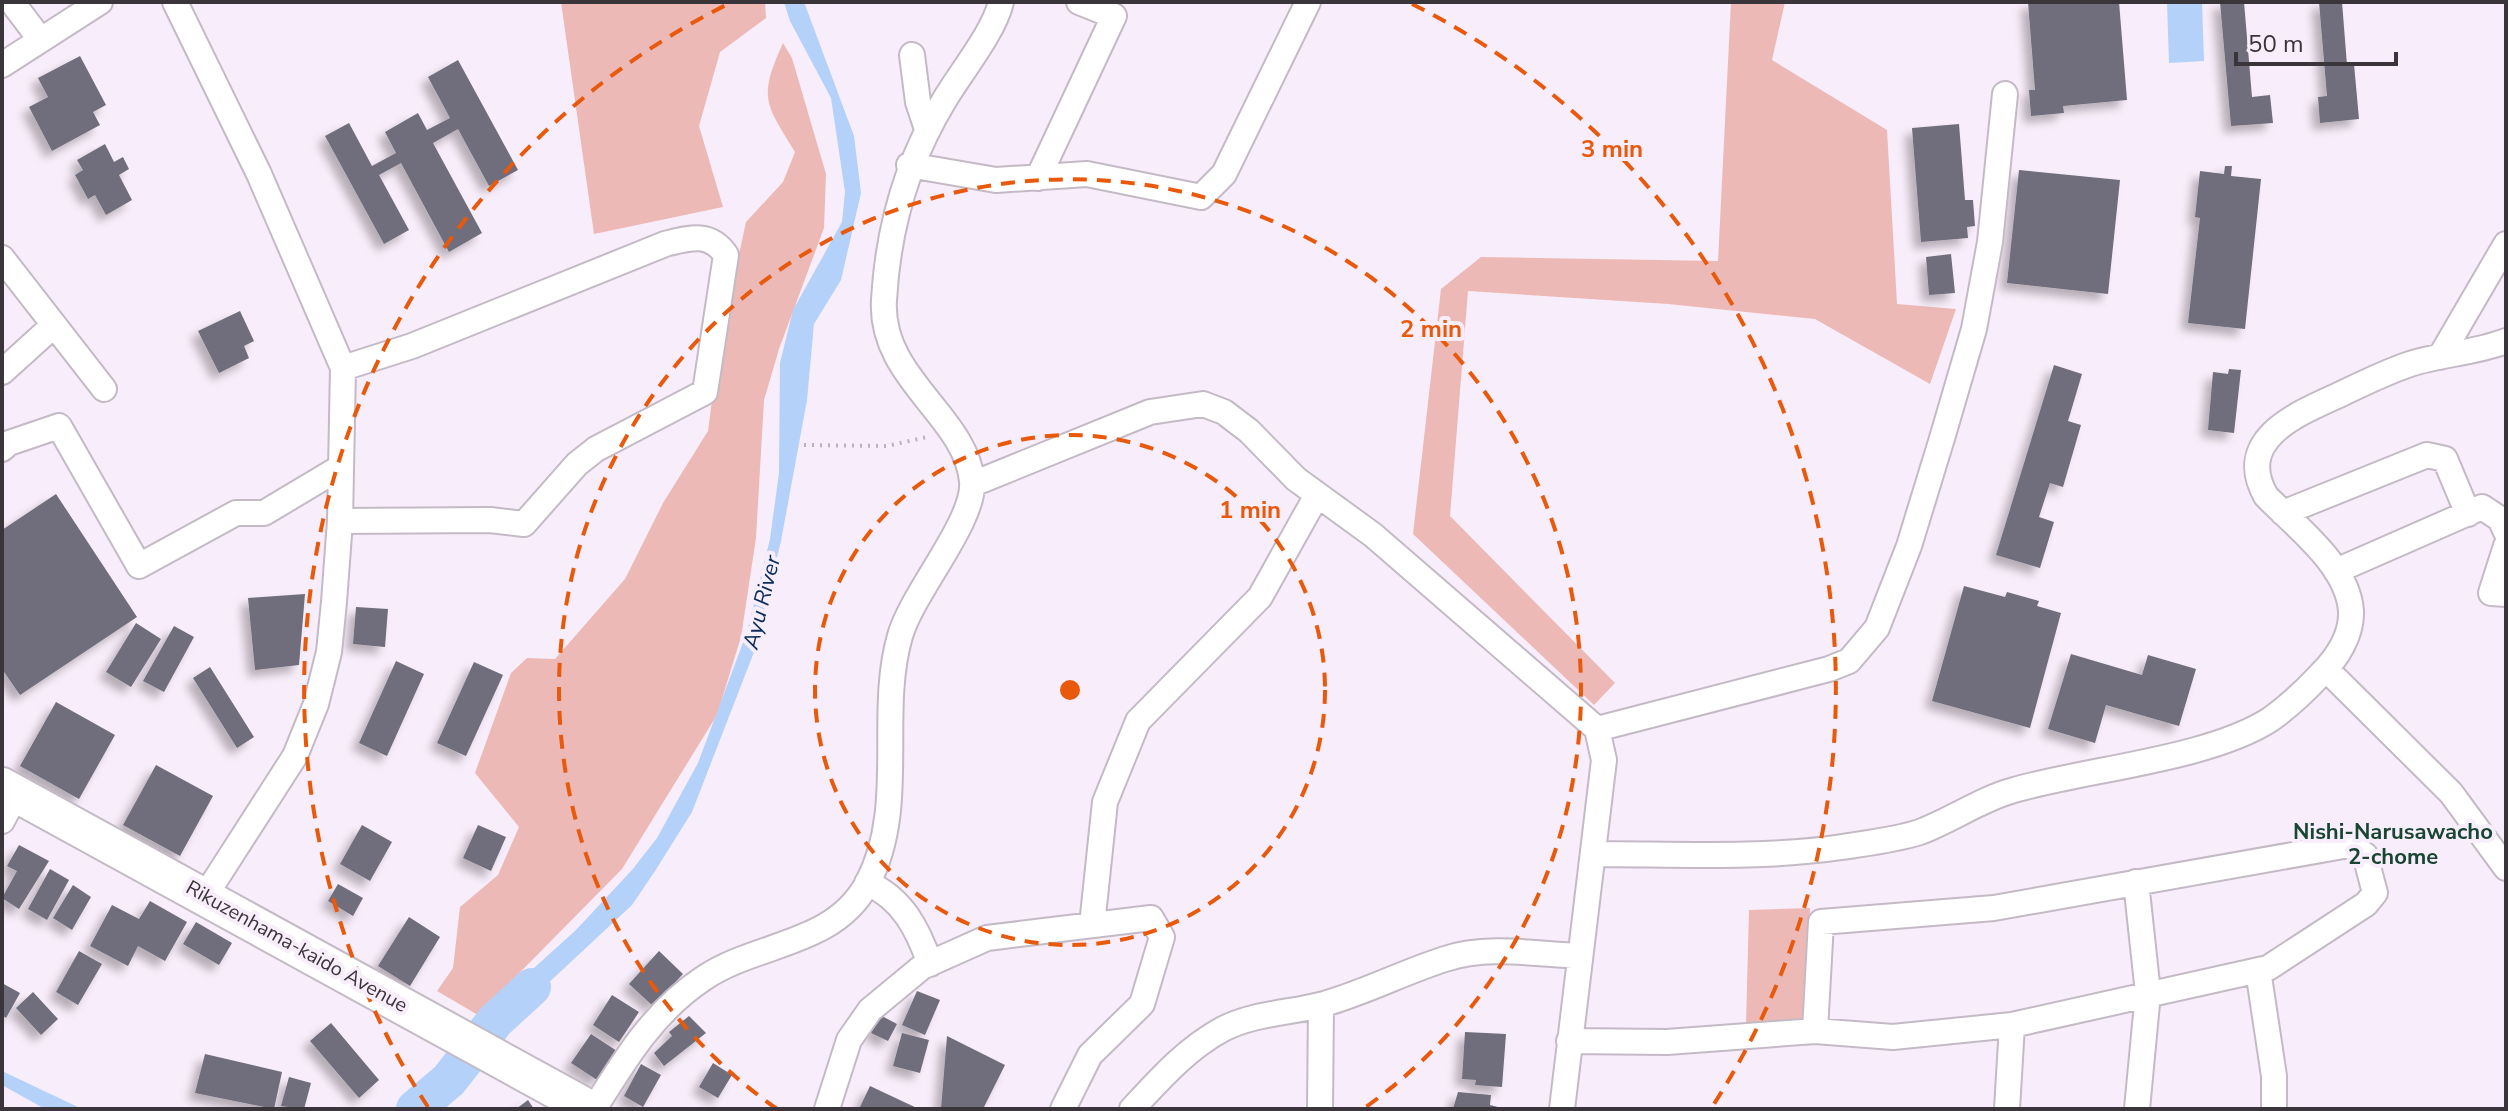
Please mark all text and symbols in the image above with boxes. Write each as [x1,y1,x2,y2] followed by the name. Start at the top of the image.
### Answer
[2236,16,2396,66] scale bar
[2248,28,2304,60] text: 50 m
[1581,133,1643,165] text: 3 min
[1400,313,1462,345] text: 2 min
[1219,494,1281,526] text: 1 min
[736,551,788,653] water label: Ayu River
[1056,676,1084,704] centre of rings
[2293,817,2493,872] district label: Nishi-Narusawacho 2-chome
[181,874,412,1019] street label: Rikuzenhama-kaido Avenue

